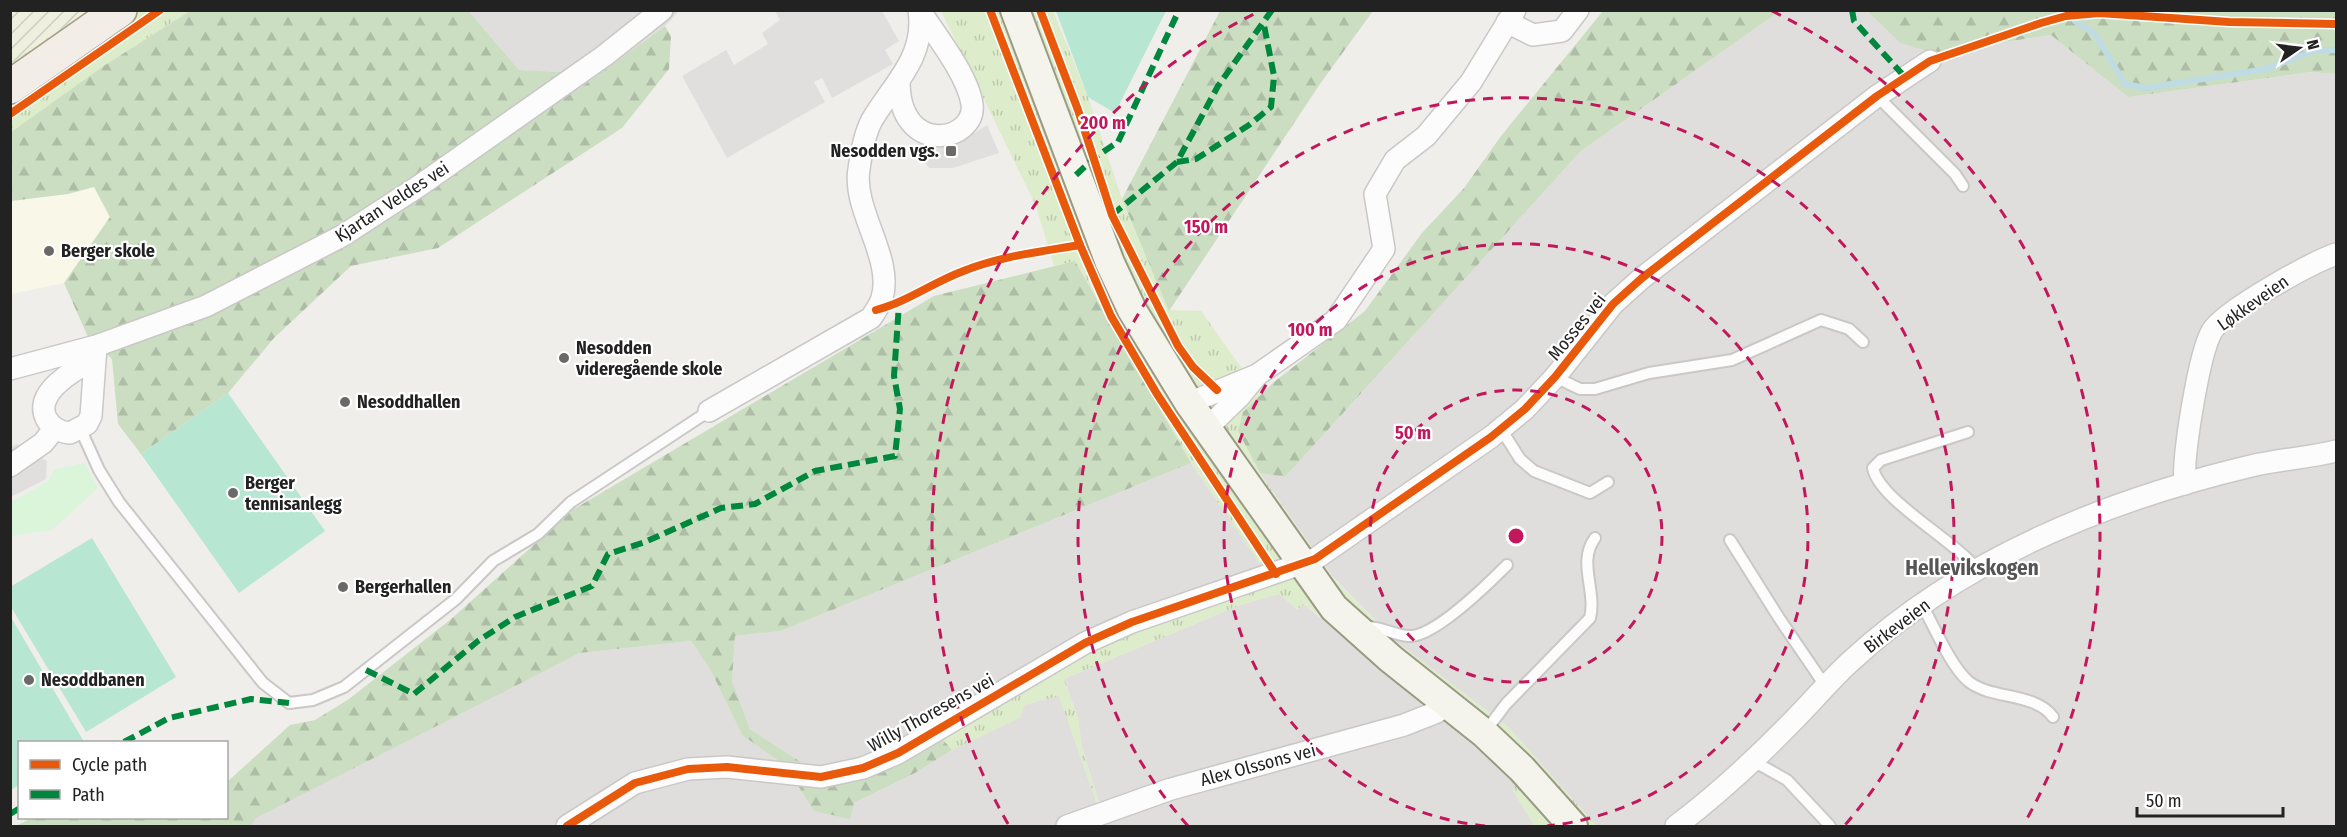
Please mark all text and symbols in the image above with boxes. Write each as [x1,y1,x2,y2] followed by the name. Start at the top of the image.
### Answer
[2269,18,2329,78] north arrow
[2303,38,2323,51] text: N
[1079,112,1126,134] text: 200 m
[830,140,939,162] place label: Nesodden vgs.
[944,144,958,158] marker: Nesodden vgs.
[331,157,453,247] street label: Kjartan Veldes vei
[1184,216,1228,238] text: 150 m
[61,240,155,262] place label: Berger skole
[42,244,56,258] marker: Berger skole
[2213,270,2293,336] street label: Løkkeveien
[1543,289,1611,365] street label: Mosses vei
[1288,319,1332,341] text: 100 m
[575,337,722,380] place label: Nesodden videregående skole
[557,351,571,365] marker: Nesodden videregående skole
[357,391,461,413] place label: Nesoddhallen
[338,395,352,409] marker: Nesoddhallen
[1395,422,1431,444] text: 50 m
[245,472,342,515] place label: Berger tennisanlegg
[226,486,240,500] marker: Berger tennisanlegg
[1506,526,1526,546] centre of rings
[1905,555,2039,581] district label: Hellevikskogen
[355,576,451,598] place label: Bergerhallen
[336,580,350,594] marker: Bergerhallen
[1859,594,1935,658] street label: Birkeveien
[41,669,145,691] place label: Nesoddbanen
[864,669,998,757] street label: Willy Thoresens vei
[22,673,36,687] marker: Nesoddbanen
[1198,739,1318,791] street label: Alex Olssons vei
[18,741,228,819] legend
[72,754,147,776] text: Cycle path
[2137,780,2282,818] scale bar
[72,784,105,806] text: Path
[2146,790,2182,812] text: 50 m

